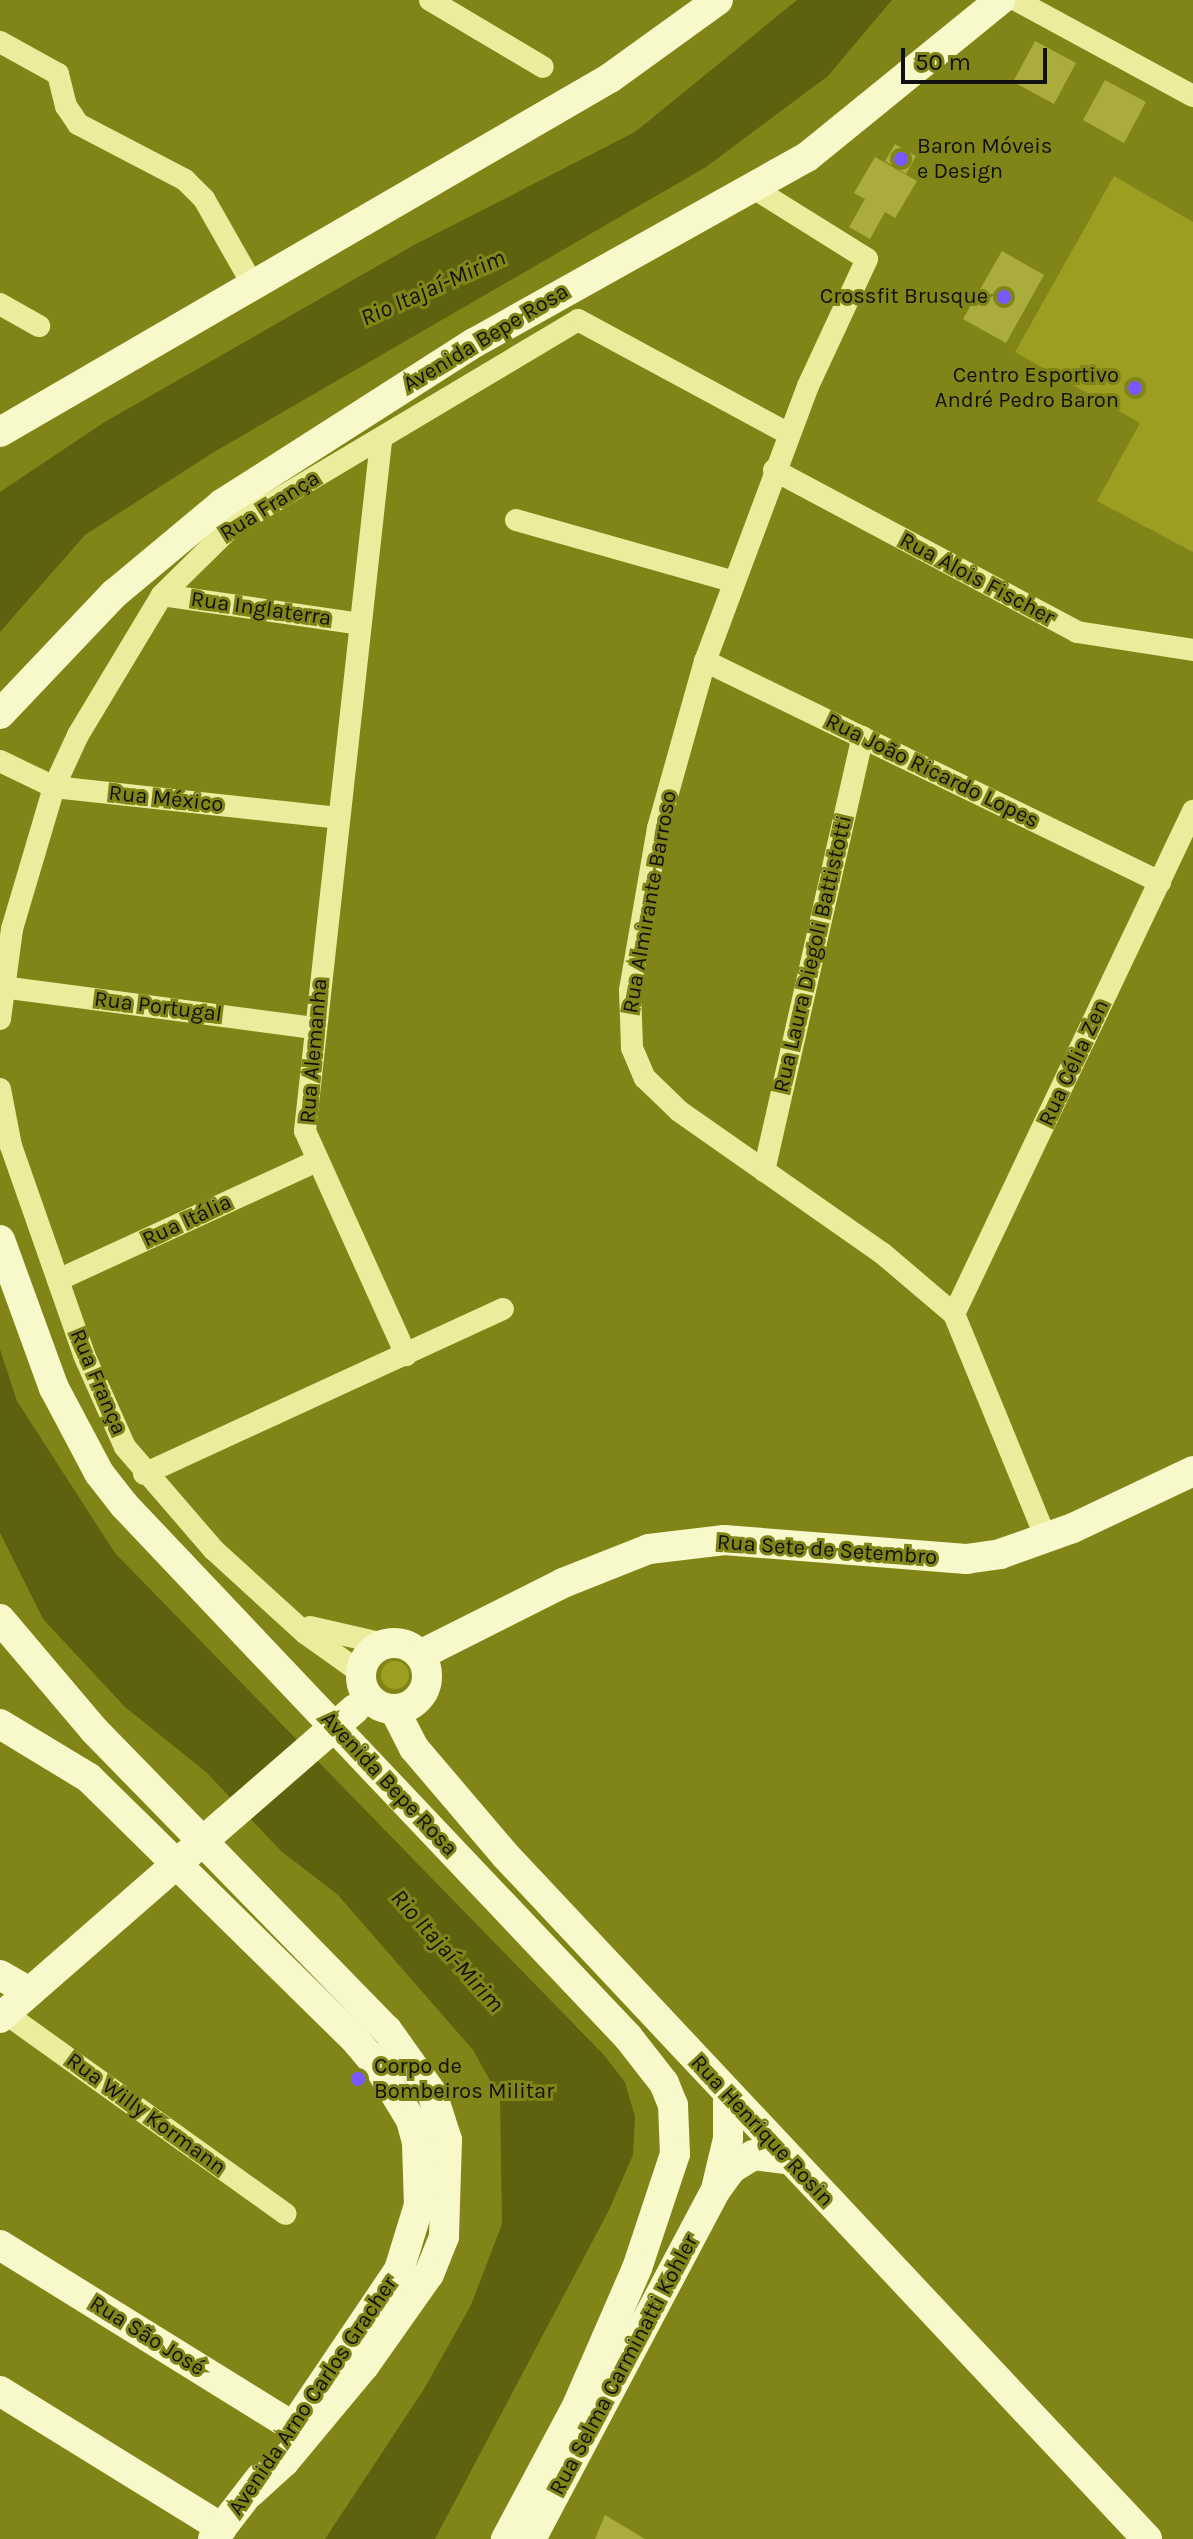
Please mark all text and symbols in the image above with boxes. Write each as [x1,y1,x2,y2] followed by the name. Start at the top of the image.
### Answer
[905,32,1051,82] scale bar
[915,48,971,76] text: 50 m
[917,133,1052,184] place label: Baron Móveis e Design
[892,150,910,168] marker: Baron Móveis e Design
[356,243,510,333] water label: Rio Itajaí-Mirim
[399,278,573,398] street label: Avenida Bepe Rosa
[820,284,988,310] place label: Crossfit Brusque
[995,288,1013,306] marker: Crossfit Brusque
[935,362,1119,414] place label: Centro Esportivo André Pedro Baron
[1126,379,1144,397] marker: Centro Esportivo André Pedro Baron
[215,465,325,547] street label: Rua França
[895,527,1059,631] street label: Rua Alois Fischer
[189,586,333,632] street label: Rua Inglaterra
[821,708,1043,834] street label: Rua João Ricardo Lopes
[107,780,225,818] street label: Rua México
[617,789,683,1015] street label: Rua Almirante Barroso
[768,813,858,1095] street label: Rua Laura Diegoli Battistotti
[295,977,333,1125] street label: Rua Alemanha
[93,986,223,1028] street label: Rua Portugal
[1033,996,1115,1130] street label: Rua Célia Zen
[138,1189,236,1253] street label: Rua Itália
[64,1325,132,1439] street label: Rua França
[716,1529,938,1571] street label: Rua Sete de Setembro
[315,1706,463,1862] street label: Avenida Bepe Rosa
[384,1884,510,2018] water label: Rio Itajaí-Mirim
[61,2047,231,2181] street label: Rua Willy Kormann
[685,2050,839,2212] street label: Rua Henrique Rosin
[374,2053,554,2104] place label: Corpo de Bombeiros Militar
[349,2070,367,2088] marker: Corpo de Bombeiros Militar
[544,2230,704,2500] street label: Rua Selma Carminatti Kohler
[223,2272,403,2520] street label: Avenida Arno Carlos Gracher
[85,2290,209,2382] street label: Rua São José

